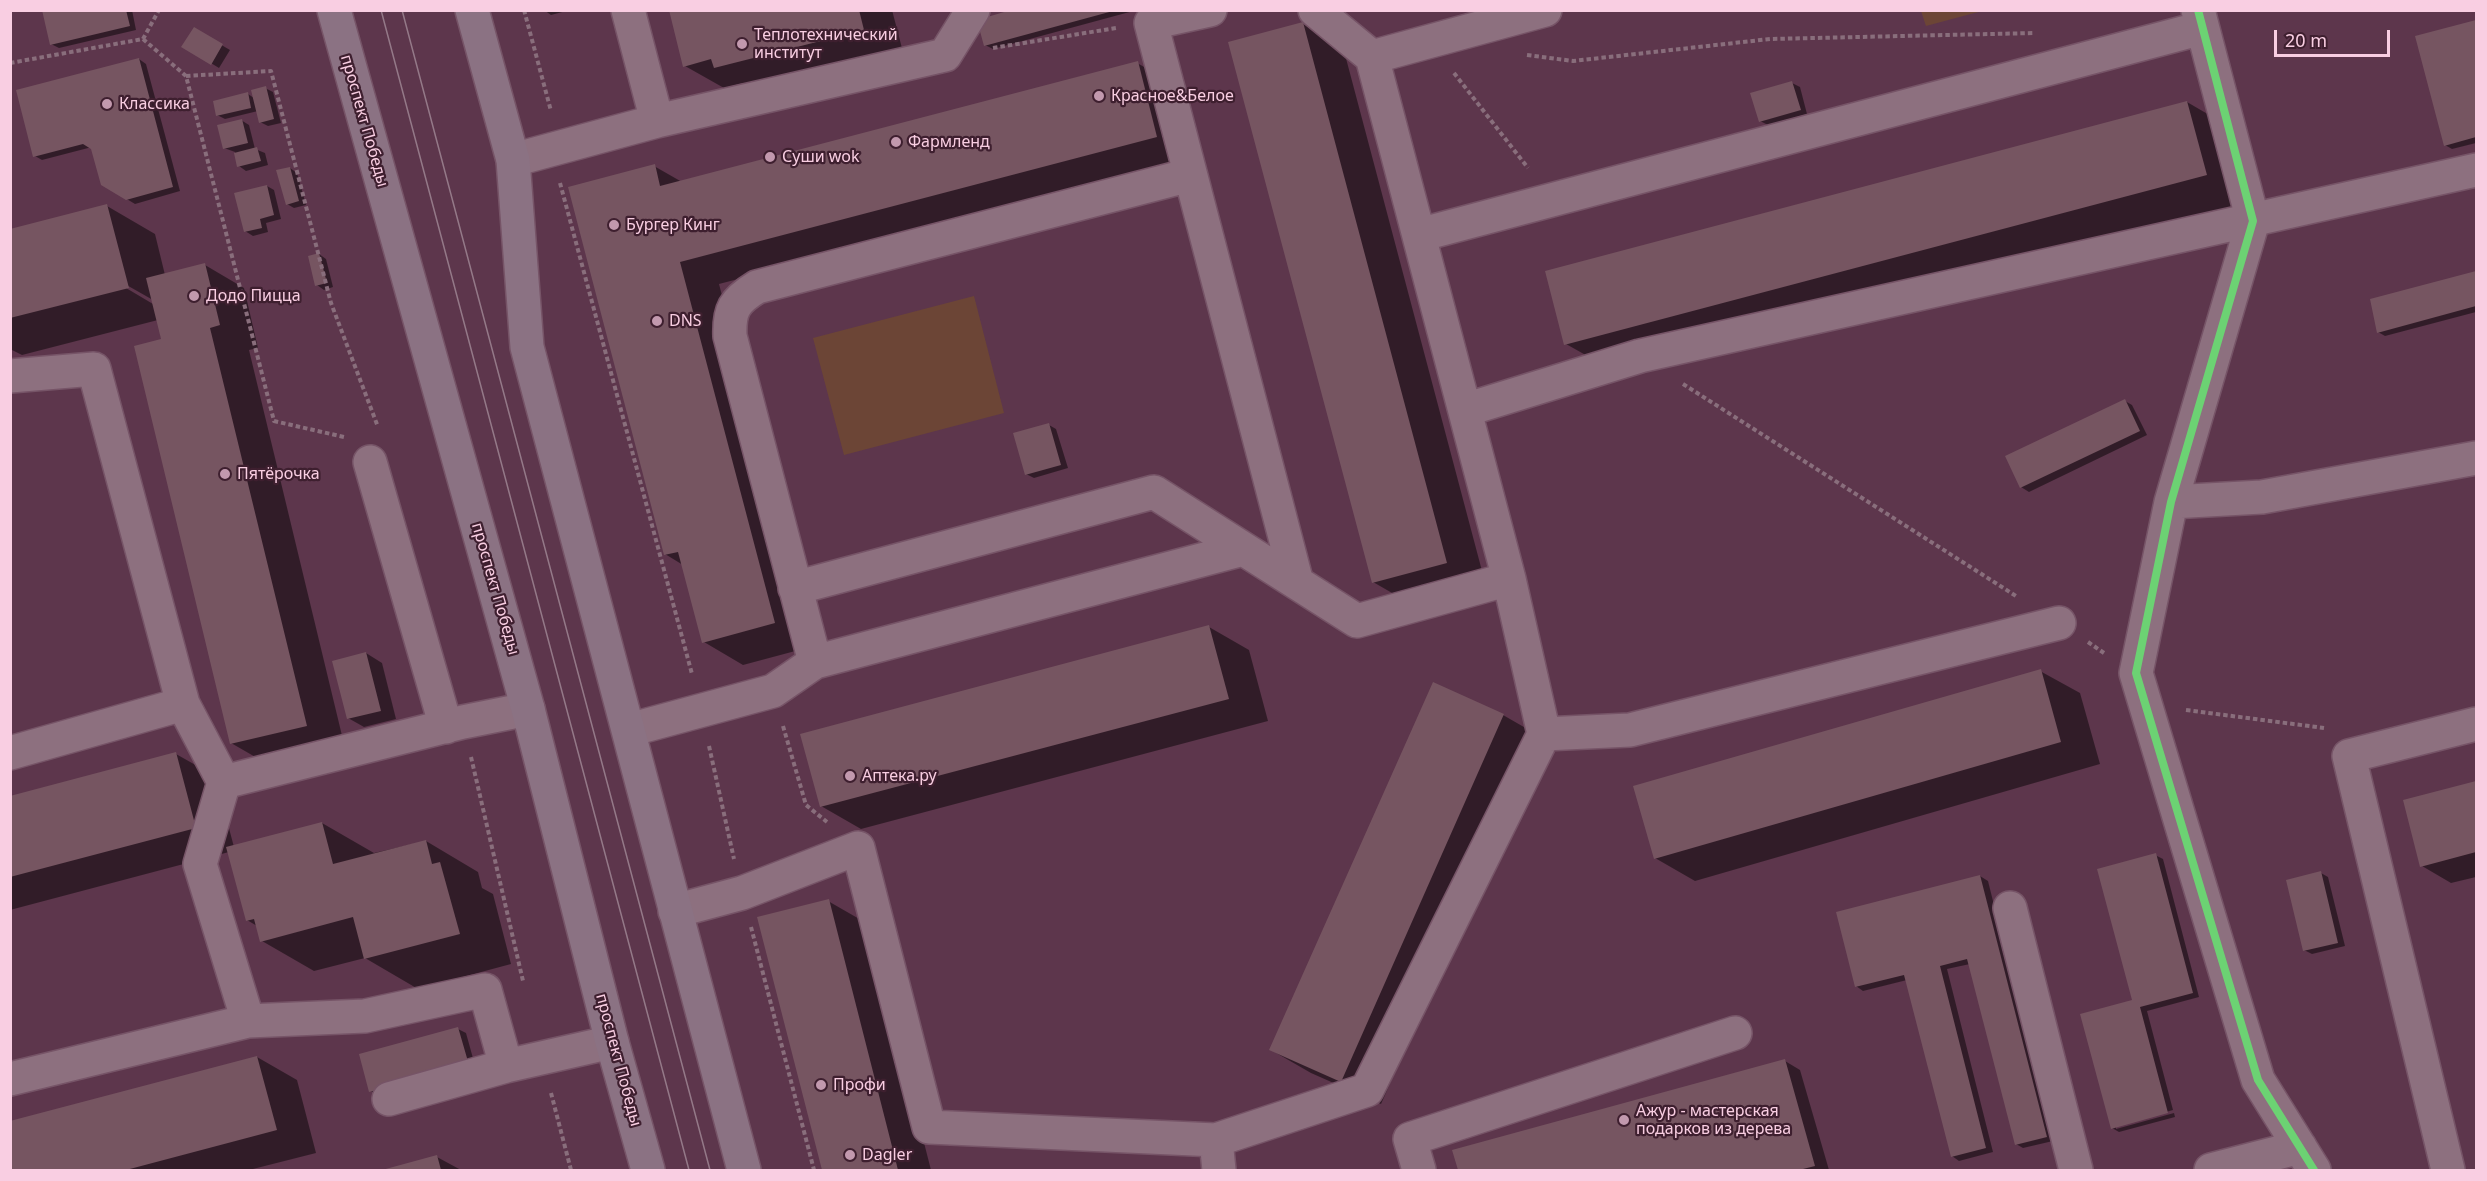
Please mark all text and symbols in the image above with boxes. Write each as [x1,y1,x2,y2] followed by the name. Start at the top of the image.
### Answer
[2277,18,2392,56] scale bar
[754,25,898,63] place label: Теплотехнический институт
[2285,28,2327,52] text: 20 m
[735,37,749,51] marker: Теплотехнический институт
[336,53,392,189] street label: проспект Победы
[1111,86,1234,106] place label: Красное&Белое
[1092,89,1106,103] marker: Красное&Белое
[119,94,190,114] place label: Классика
[100,97,114,111] marker: Классика
[908,132,990,152] place label: Фармленд
[889,135,903,149] marker: Фармленд
[782,147,860,167] place label: Суши wok
[763,150,777,164] marker: Суши wok
[626,215,720,235] place label: Бургер Кинг
[607,218,621,232] marker: Бургер Кинг
[206,286,301,306] place label: Додо Пицца
[187,289,201,303] marker: Додо Пицца
[669,311,702,331] place label: DNS
[650,314,664,328] marker: DNS
[237,464,320,484] place label: Пятёрочка
[218,467,232,481] marker: Пятёрочка
[467,521,523,657] street label: проспект Победы
[862,766,937,786] place label: Аптека.ру
[843,769,857,783] marker: Аптека.ру
[591,991,645,1129] street label: проспект Победы
[833,1075,886,1095] place label: Профи
[814,1078,828,1092] marker: Профи
[1636,1101,1791,1139] place label: Ажур - мастерская подарков из дерева
[1617,1113,1631,1127] marker: Ажур - мастерская подарков из дерева
[862,1145,912,1165] place label: Dagler
[843,1148,857,1162] marker: Dagler

